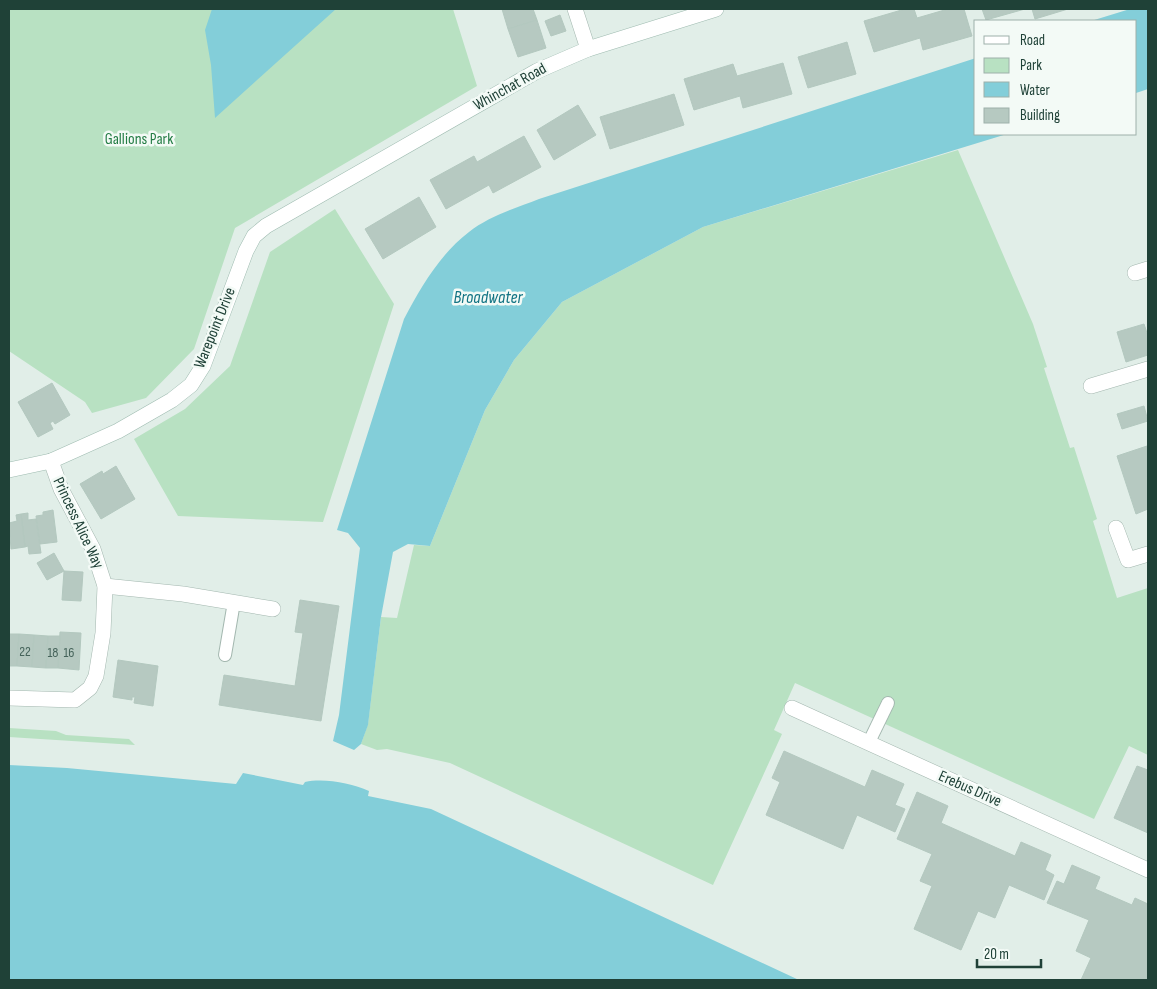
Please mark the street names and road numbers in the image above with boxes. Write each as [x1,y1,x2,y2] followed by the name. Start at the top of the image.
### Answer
[470,59,550,115] street label: Whinchat Road
[190,285,240,371] street label: Warepoint Drive
[49,474,107,572] street label: Princess Alice Way
[936,767,1004,811] street label: Erebus Drive

